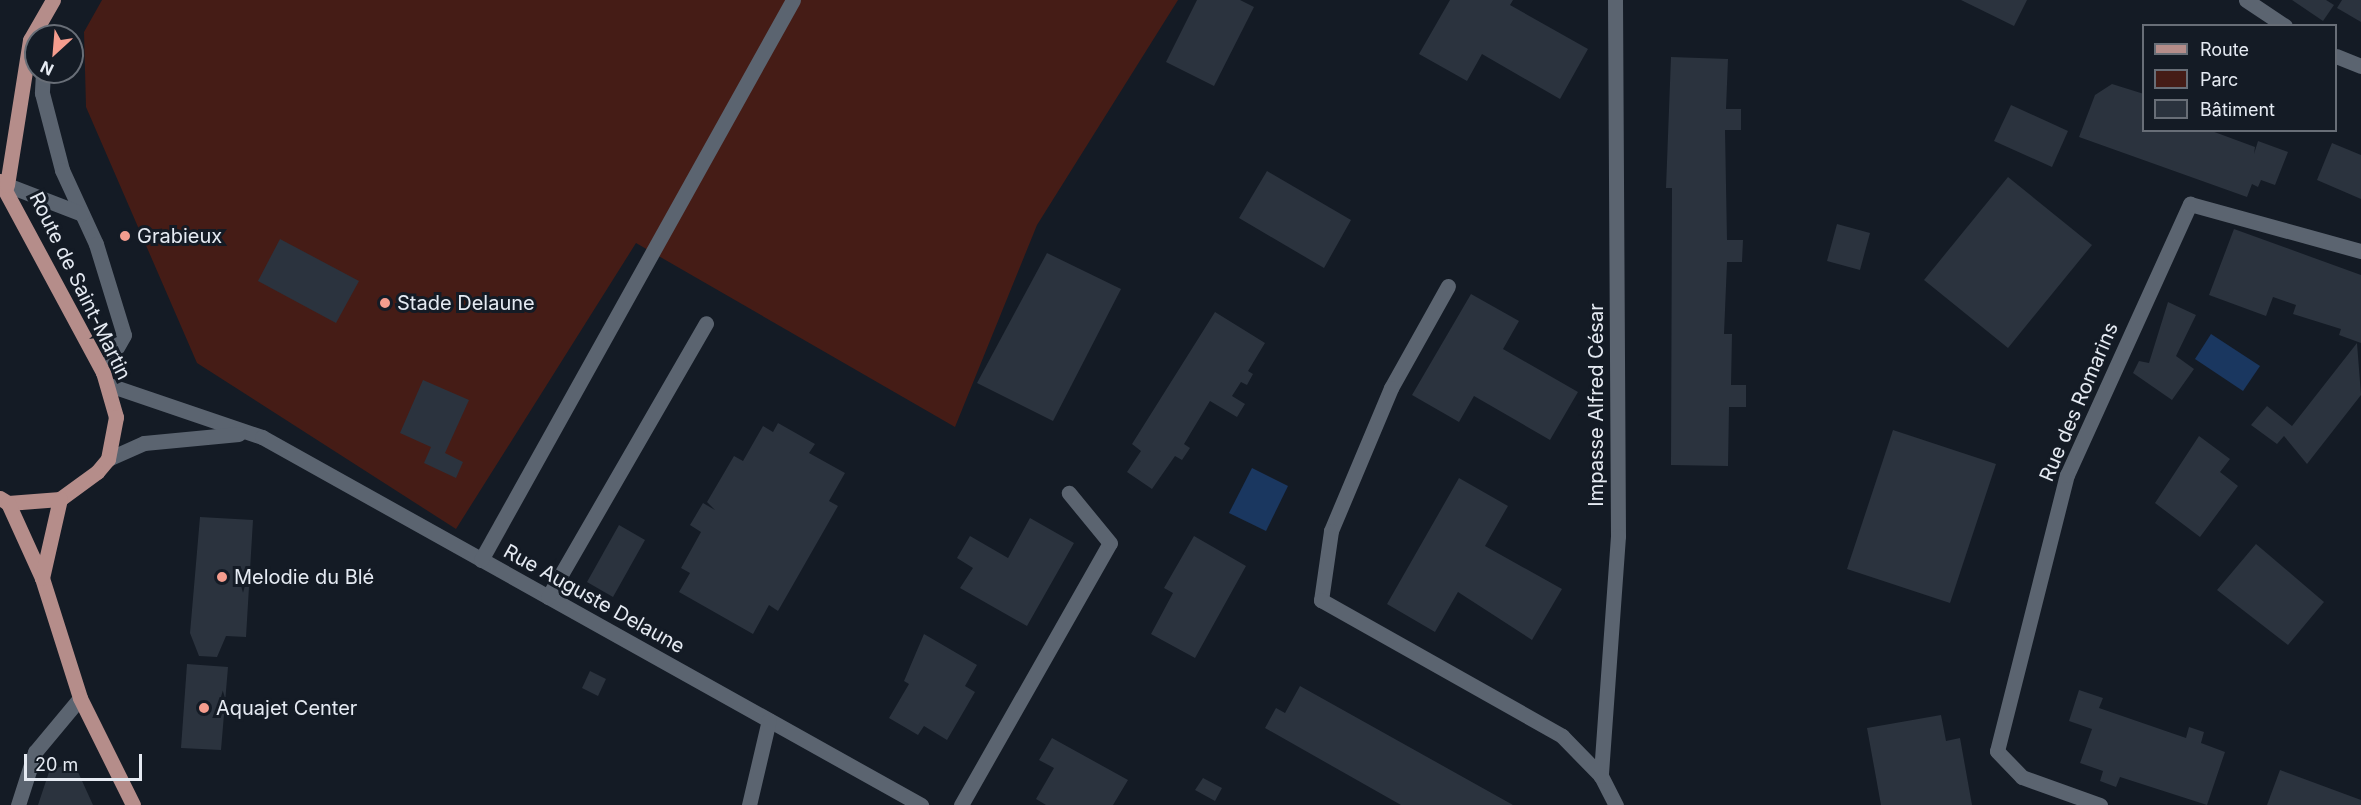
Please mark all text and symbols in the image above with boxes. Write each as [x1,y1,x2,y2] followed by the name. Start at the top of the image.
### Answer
[24,24,84,84] north arrow
[2142,24,2337,132] legend
[2200,39,2249,60] text: Route
[37,57,57,80] text: N
[2200,69,2238,90] text: Parc
[2200,99,2275,120] text: Bâtiment
[24,188,136,384] street label: Route de Saint-Martin
[137,224,222,248] place label: Grabieux
[118,229,132,243] marker: Grabieux
[397,291,535,315] place label: Stade Delaune
[378,296,392,310] marker: Stade Delaune
[1584,303,1608,507] street label: Impasse Alfred César
[2035,319,2123,485] street label: Rue des Romarins
[499,539,689,659] street label: Rue Auguste Delaune
[234,565,374,589] place label: Melodie du Blé
[215,570,229,584] marker: Melodie du Blé
[216,696,357,720] place label: Aquajet Center
[197,701,211,715] marker: Aquajet Center
[27,742,146,780] scale bar
[35,754,78,775] text: 20 m

